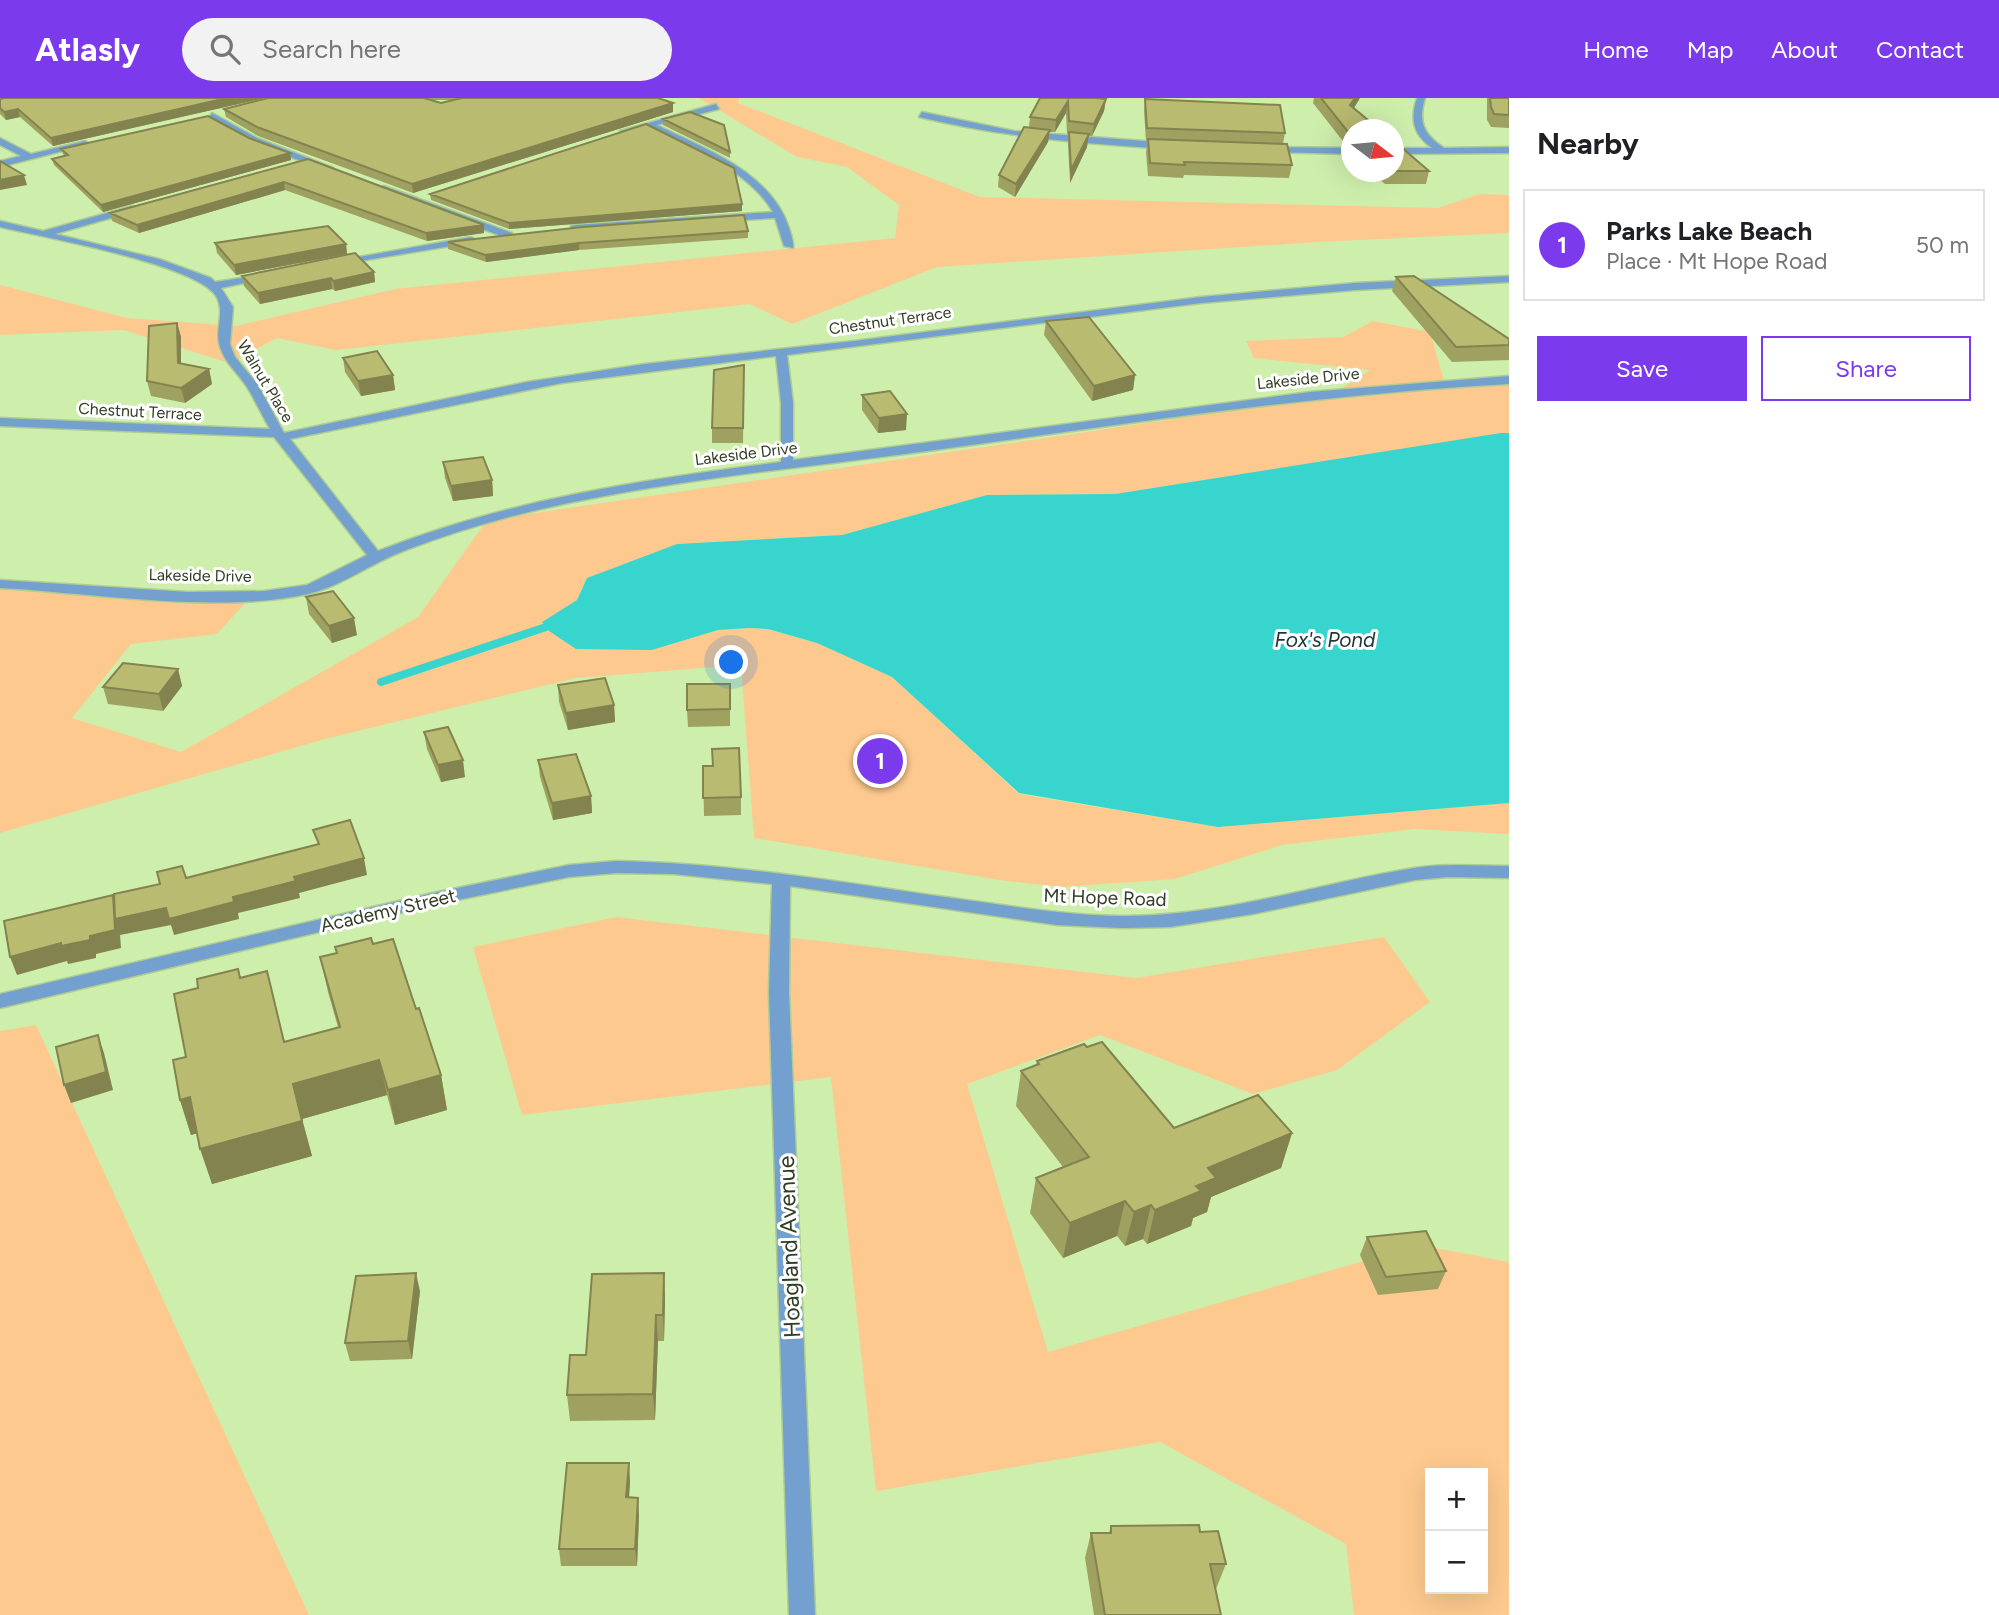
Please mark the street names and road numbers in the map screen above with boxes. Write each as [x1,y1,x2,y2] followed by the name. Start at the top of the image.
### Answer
[828,302,953,338] street label: Chestnut Terrace
[234,337,298,426] street label: Walnut Place
[1256,364,1361,393] street label: Lakeside Drive
[78,399,202,424] street label: Chestnut Terrace
[694,438,799,469] street label: Lakeside Drive
[148,565,252,586] street label: Lakeside Drive
[318,884,458,937] street label: Academy Street
[1043,884,1167,911] street label: Mt Hope Road
[772,1155,806,1339] street label: Hoagland Avenue

